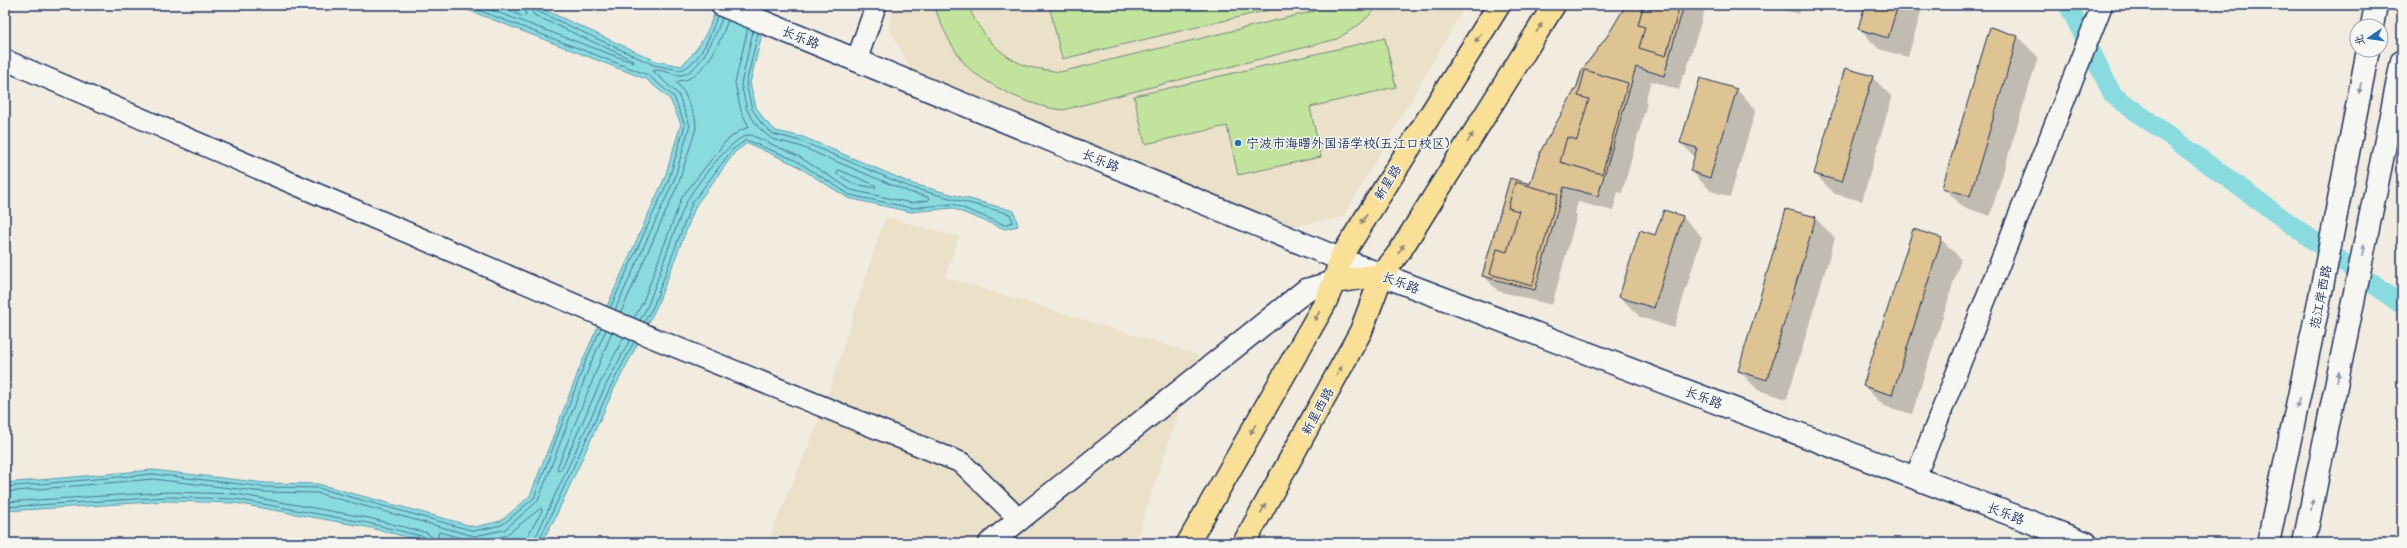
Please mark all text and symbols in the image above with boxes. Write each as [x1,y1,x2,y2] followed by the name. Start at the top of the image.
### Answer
[2349,18,2389,58] north arrow
[779,22,822,54] street label: 长乐路
[1535,23,1543,33] one-way arrow
[1475,32,1482,44] one-way arrow
[2351,33,2368,47] text: 北
[2357,82,2363,94] one-way arrow
[1467,132,1474,144] one-way arrow
[1246,135,1450,153] place label: 宁波市海曙外国语学校(五江口校区)
[1233,138,1243,148] marker: 宁波市海曙外国语学校(五江口校区)
[1079,145,1122,177] street label: 长乐路
[1370,161,1406,204] street label: 新星路
[1361,213,1368,225] one-way arrow
[1398,243,1405,255] one-way arrow
[2361,244,2367,256] one-way arrow
[2306,264,2336,331] street label: 范江岸西路
[1379,268,1422,298] street label: 长乐路
[1314,311,1321,322] one-way arrow
[1336,365,1343,376] one-way arrow
[2335,371,2341,384] one-way arrow
[1682,383,1725,413] street label: 长乐路
[1297,384,1338,439] street label: 新星西路
[2294,397,2300,410] one-way arrow
[1249,423,1256,435] one-way arrow
[1984,499,2027,529] street label: 长乐路
[2309,499,2315,511] one-way arrow
[1259,503,1266,515] one-way arrow

